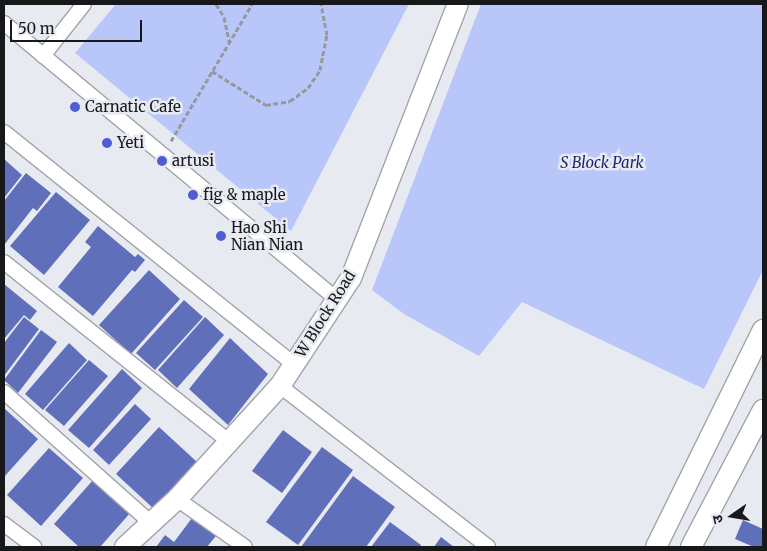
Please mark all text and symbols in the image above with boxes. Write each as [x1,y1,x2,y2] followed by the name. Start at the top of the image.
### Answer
[12,10,145,42] scale bar
[18,19,55,38] text: 50 m
[85,98,181,116] place label: Carnatic Cafe
[69,101,81,113] marker: Carnatic Cafe
[117,134,144,152] place label: Yeti
[101,137,113,149] marker: Yeti
[172,152,214,170] place label: artusi
[560,154,644,172] park label: S Block Park
[156,155,168,167] marker: artusi
[203,186,285,204] place label: fig & maple
[187,189,199,201] marker: fig & maple
[231,218,303,253] place label: Hao Shi Nian Nian
[215,230,227,242] marker: Hao Shi Nian Nian
[291,267,359,361] street label: W Block Road
[707,491,757,541] north arrow
[708,513,727,525] text: उ

